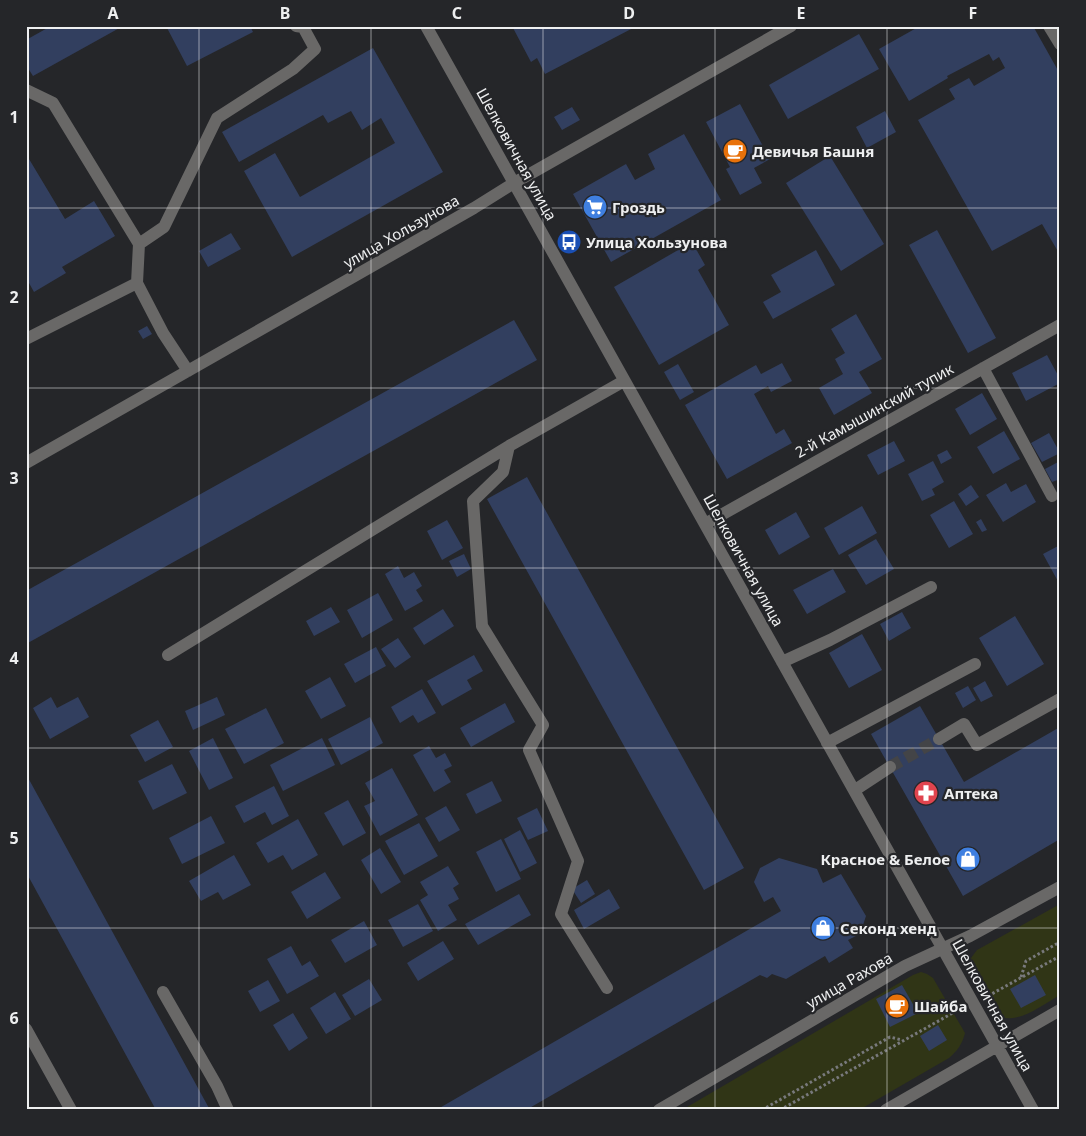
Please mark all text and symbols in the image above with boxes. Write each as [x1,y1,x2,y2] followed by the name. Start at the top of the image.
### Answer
[107,2,119,24] text: A
[280,2,290,24] text: B
[452,2,462,24] text: C
[623,2,635,24] text: D
[797,2,806,24] text: E
[969,2,977,24] text: F
[472,84,562,224] street label: Шелковичная улица
[9,106,19,128] text: 1
[722,138,748,164] cafe icon: Девичья Башня
[752,141,874,161] place label: Девичья Башня
[339,190,463,272] street label: улица Хользунова
[582,194,608,220] supermarket icon: Гроздь
[612,197,665,217] place label: Гроздь
[556,229,582,255] bus stop icon: Улица Хользунова
[586,232,727,252] place label: Улица Хользунова
[9,286,19,308] text: 2
[791,358,957,462] street label: 2-й Камышинский тупик
[9,467,19,489] text: 3
[699,490,789,630] street label: Шелковичная улица
[9,647,19,669] text: 4
[913,780,939,806] pharmacy icon: Аптека
[944,783,998,803] place label: Аптека
[9,827,19,849] text: 5
[955,846,981,872] shop icon: Красное & Белое
[820,849,950,869] place label: Красное & Белое
[810,915,836,941] shop icon: Секонд хенд
[840,918,937,938] place label: Секонд хенд
[948,935,1038,1075] street label: Шелковичная улица
[802,947,896,1013] street label: улица Рахова
[884,993,910,1019] cafe icon: Шайба
[914,996,967,1016] place label: Шайба
[9,1007,19,1029] text: 6

